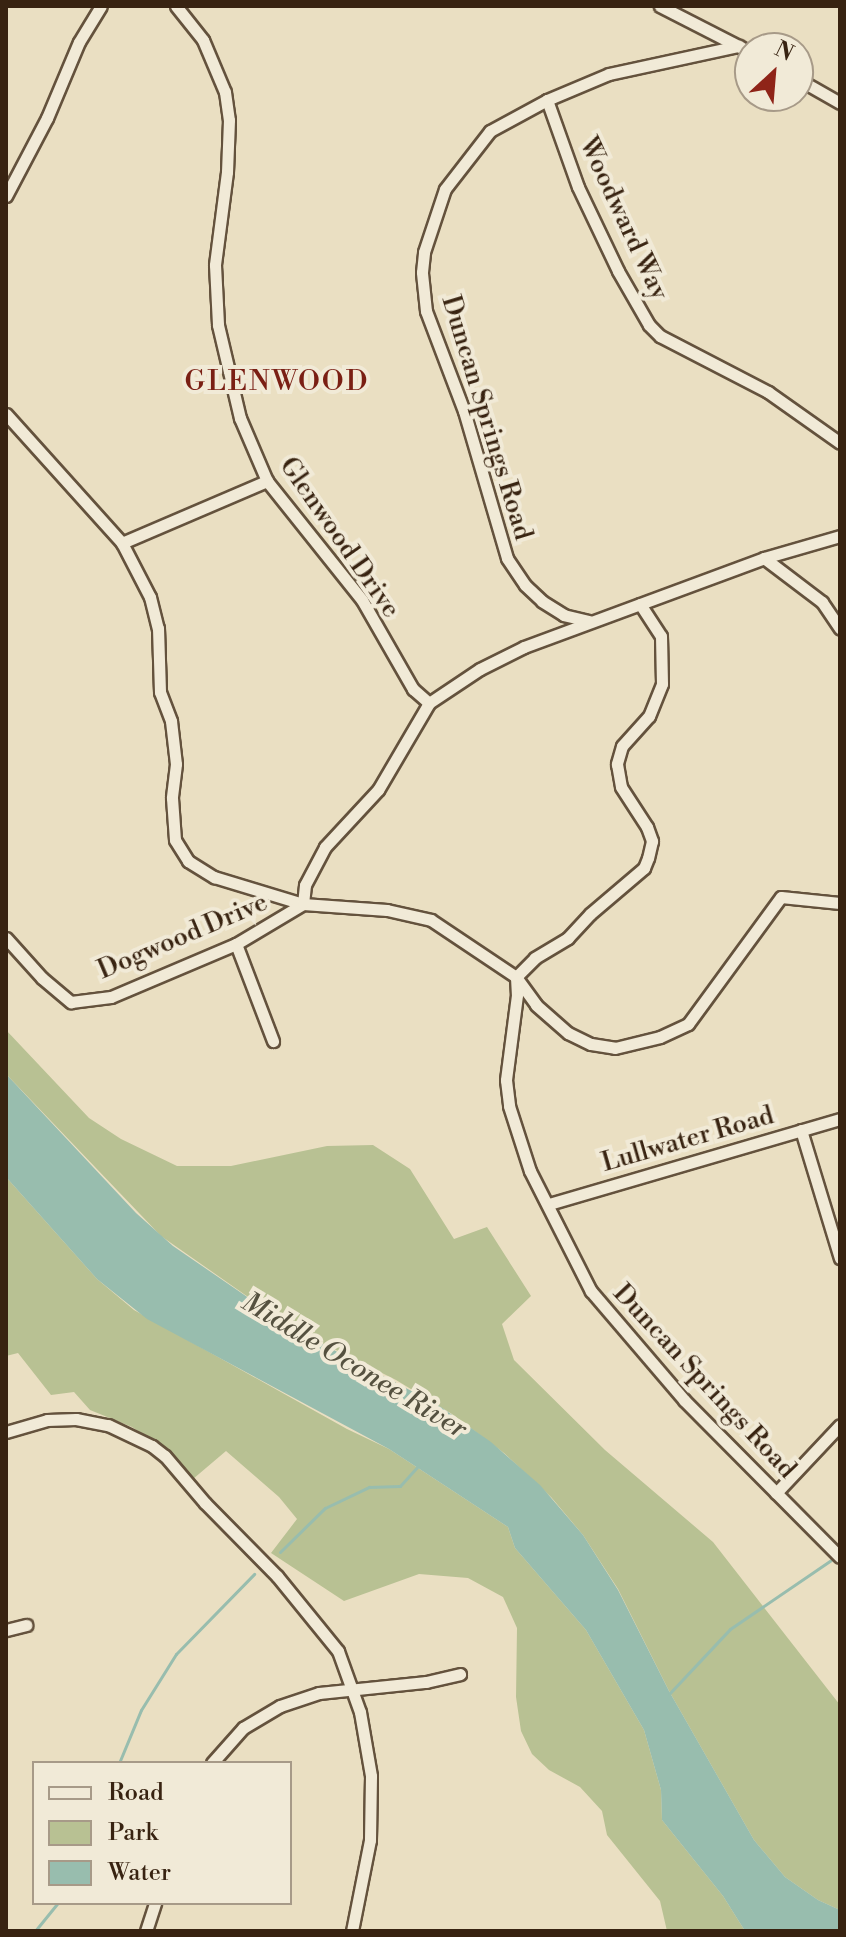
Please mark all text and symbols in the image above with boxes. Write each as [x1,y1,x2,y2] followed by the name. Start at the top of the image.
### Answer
[734,32,814,112] north arrow
[770,36,798,68] text: N
[572,133,674,305] street label: Woodward Way
[434,292,538,544] street label: Duncan Springs Road
[185,365,369,399] district label: GLENWOOD
[272,452,406,624] street label: Glenwood Drive
[93,887,273,987] street label: Dogwood Drive
[598,1101,778,1179] street label: Lullwater Road
[606,1279,802,1485] street label: Duncan Springs Road
[235,1285,473,1447] water label: Middle Oconee River
[32,1761,292,1905] legend
[108,1778,164,1808] text: Road
[108,1818,158,1848] text: Park
[108,1858,171,1888] text: Water

